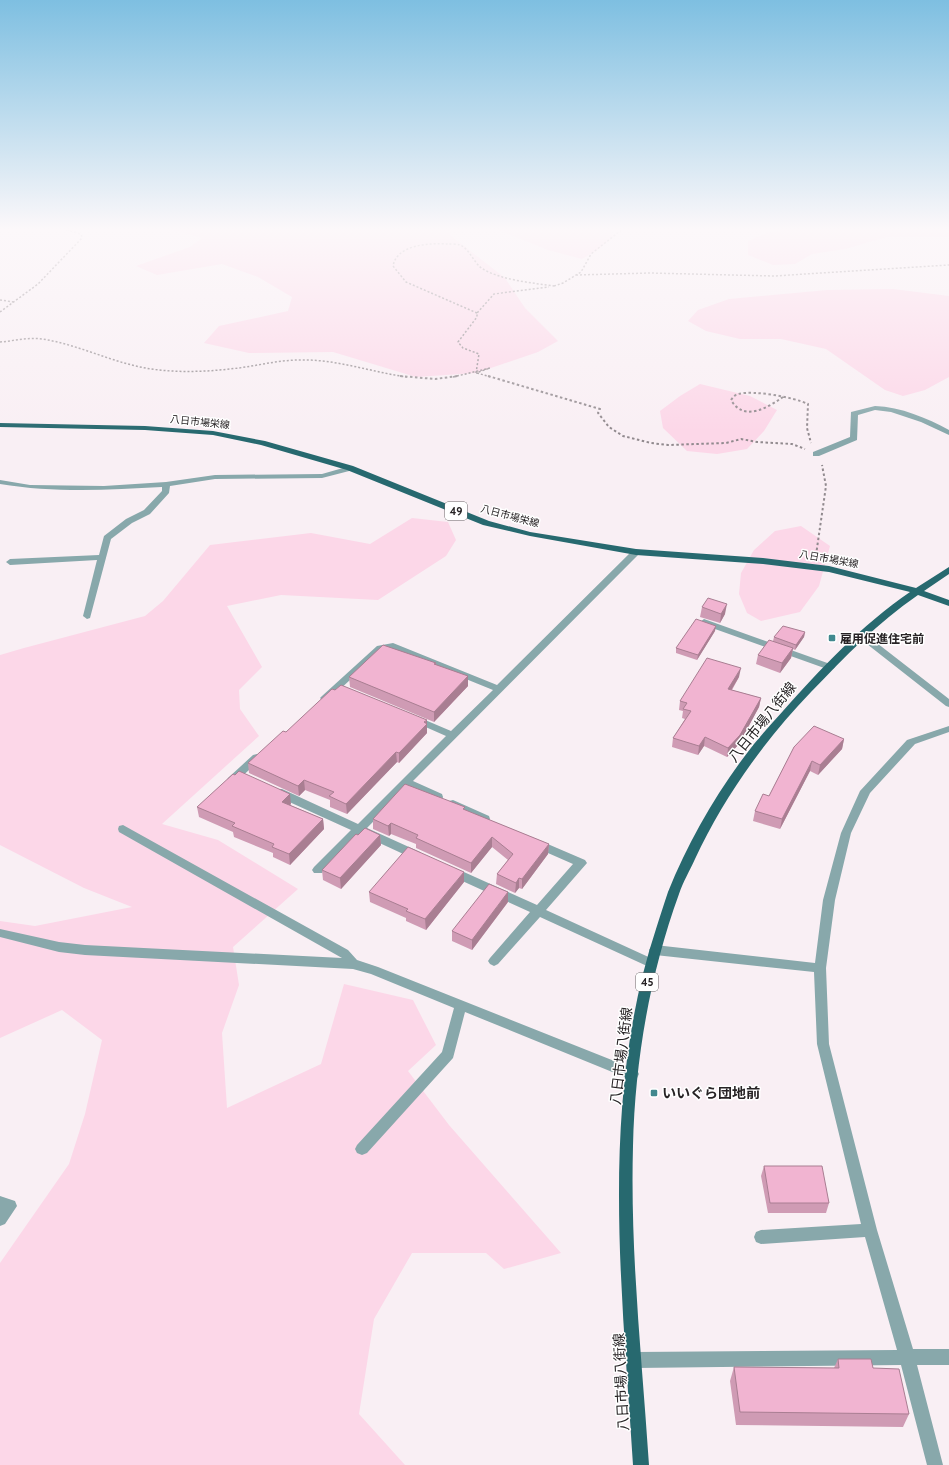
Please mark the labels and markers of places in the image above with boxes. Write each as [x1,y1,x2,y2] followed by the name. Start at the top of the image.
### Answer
[840,631,924,646] place label: 雇用促進住宅前
[827,633,837,643] marker: 雇用促進住宅前
[662,1084,760,1102] place label: いいぐら団地前
[649,1088,659,1098] marker: いいぐら団地前

